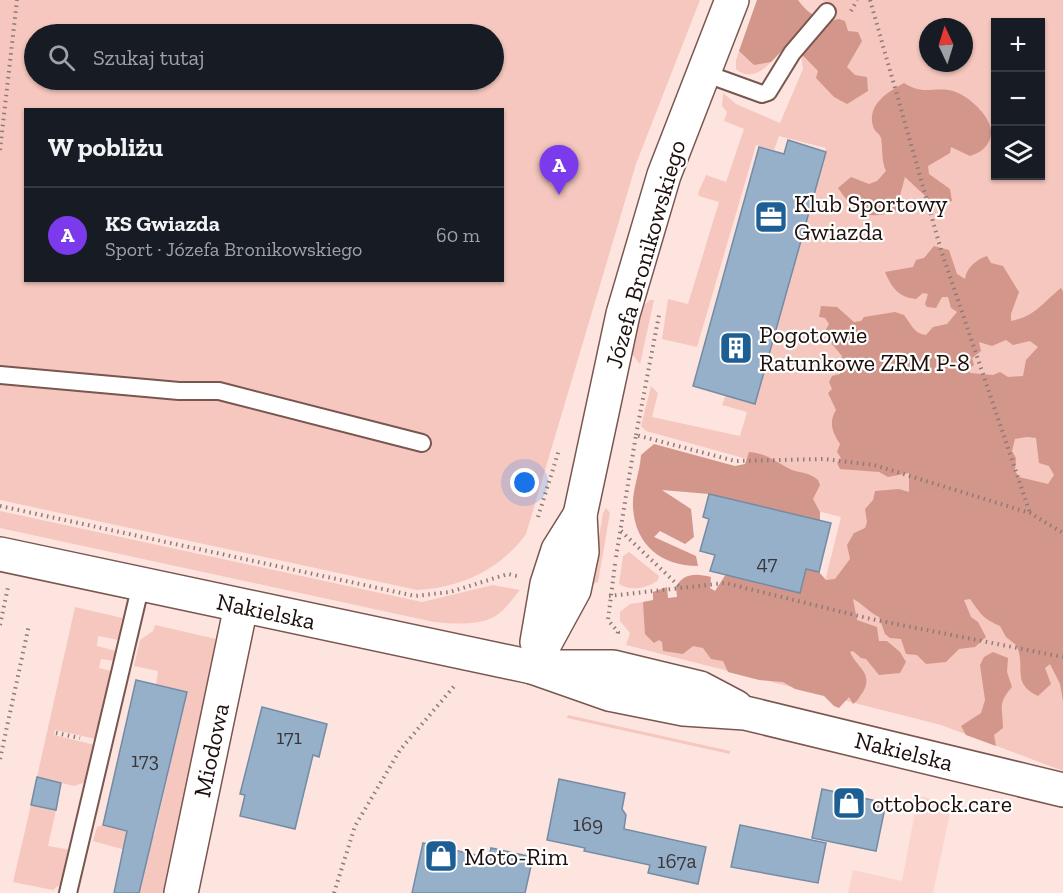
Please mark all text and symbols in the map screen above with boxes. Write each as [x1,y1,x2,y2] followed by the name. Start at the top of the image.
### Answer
[919,18,973,72] north arrow
[991,18,1045,180] map controls
[991,18,1045,72] button: +
[24,24,504,90] search box
[45,41,78,74] icon: search
[93,44,205,71] text: Szukaj tutaj
[991,72,1045,126] button: −
[991,126,1045,180] button: layers
[48,131,163,163] text: W pobliżu
[599,137,691,371] street label: Józefa Bronikowskiego
[540,146,578,195] pin: A
[794,189,948,246] place label: Klub Sportowy Gwiazda
[753,199,789,235] office icon: Klub Sportowy Gwiazda
[105,210,220,237] text: KS Gwiazda
[61,223,74,247] text: A
[436,223,480,247] text: 60 m
[105,237,362,261] text: Sport · Józefa Bronikowskiego
[759,320,970,377] place label: Pogotowie Ratunkowe ZRM P-8
[718,330,754,366] building icon: Pogotowie Ratunkowe ZRM P-8
[510,468,539,497] your location
[757,550,778,575] house number: 47
[214,586,318,636] street label: Nakielska
[187,700,235,800] street label: Miodowa
[276,724,302,749] house number: 171
[852,725,956,777] street label: Nakielska
[131,747,159,772] house number: 173
[831,785,867,821] shop icon: ottobock.care
[872,789,1012,818] place label: ottobock.care
[573,811,603,836] house number: 169
[423,838,459,874] shop icon: Moto-Rim
[464,842,568,871] place label: Moto-Rim
[657,848,697,873] house number: 167a

